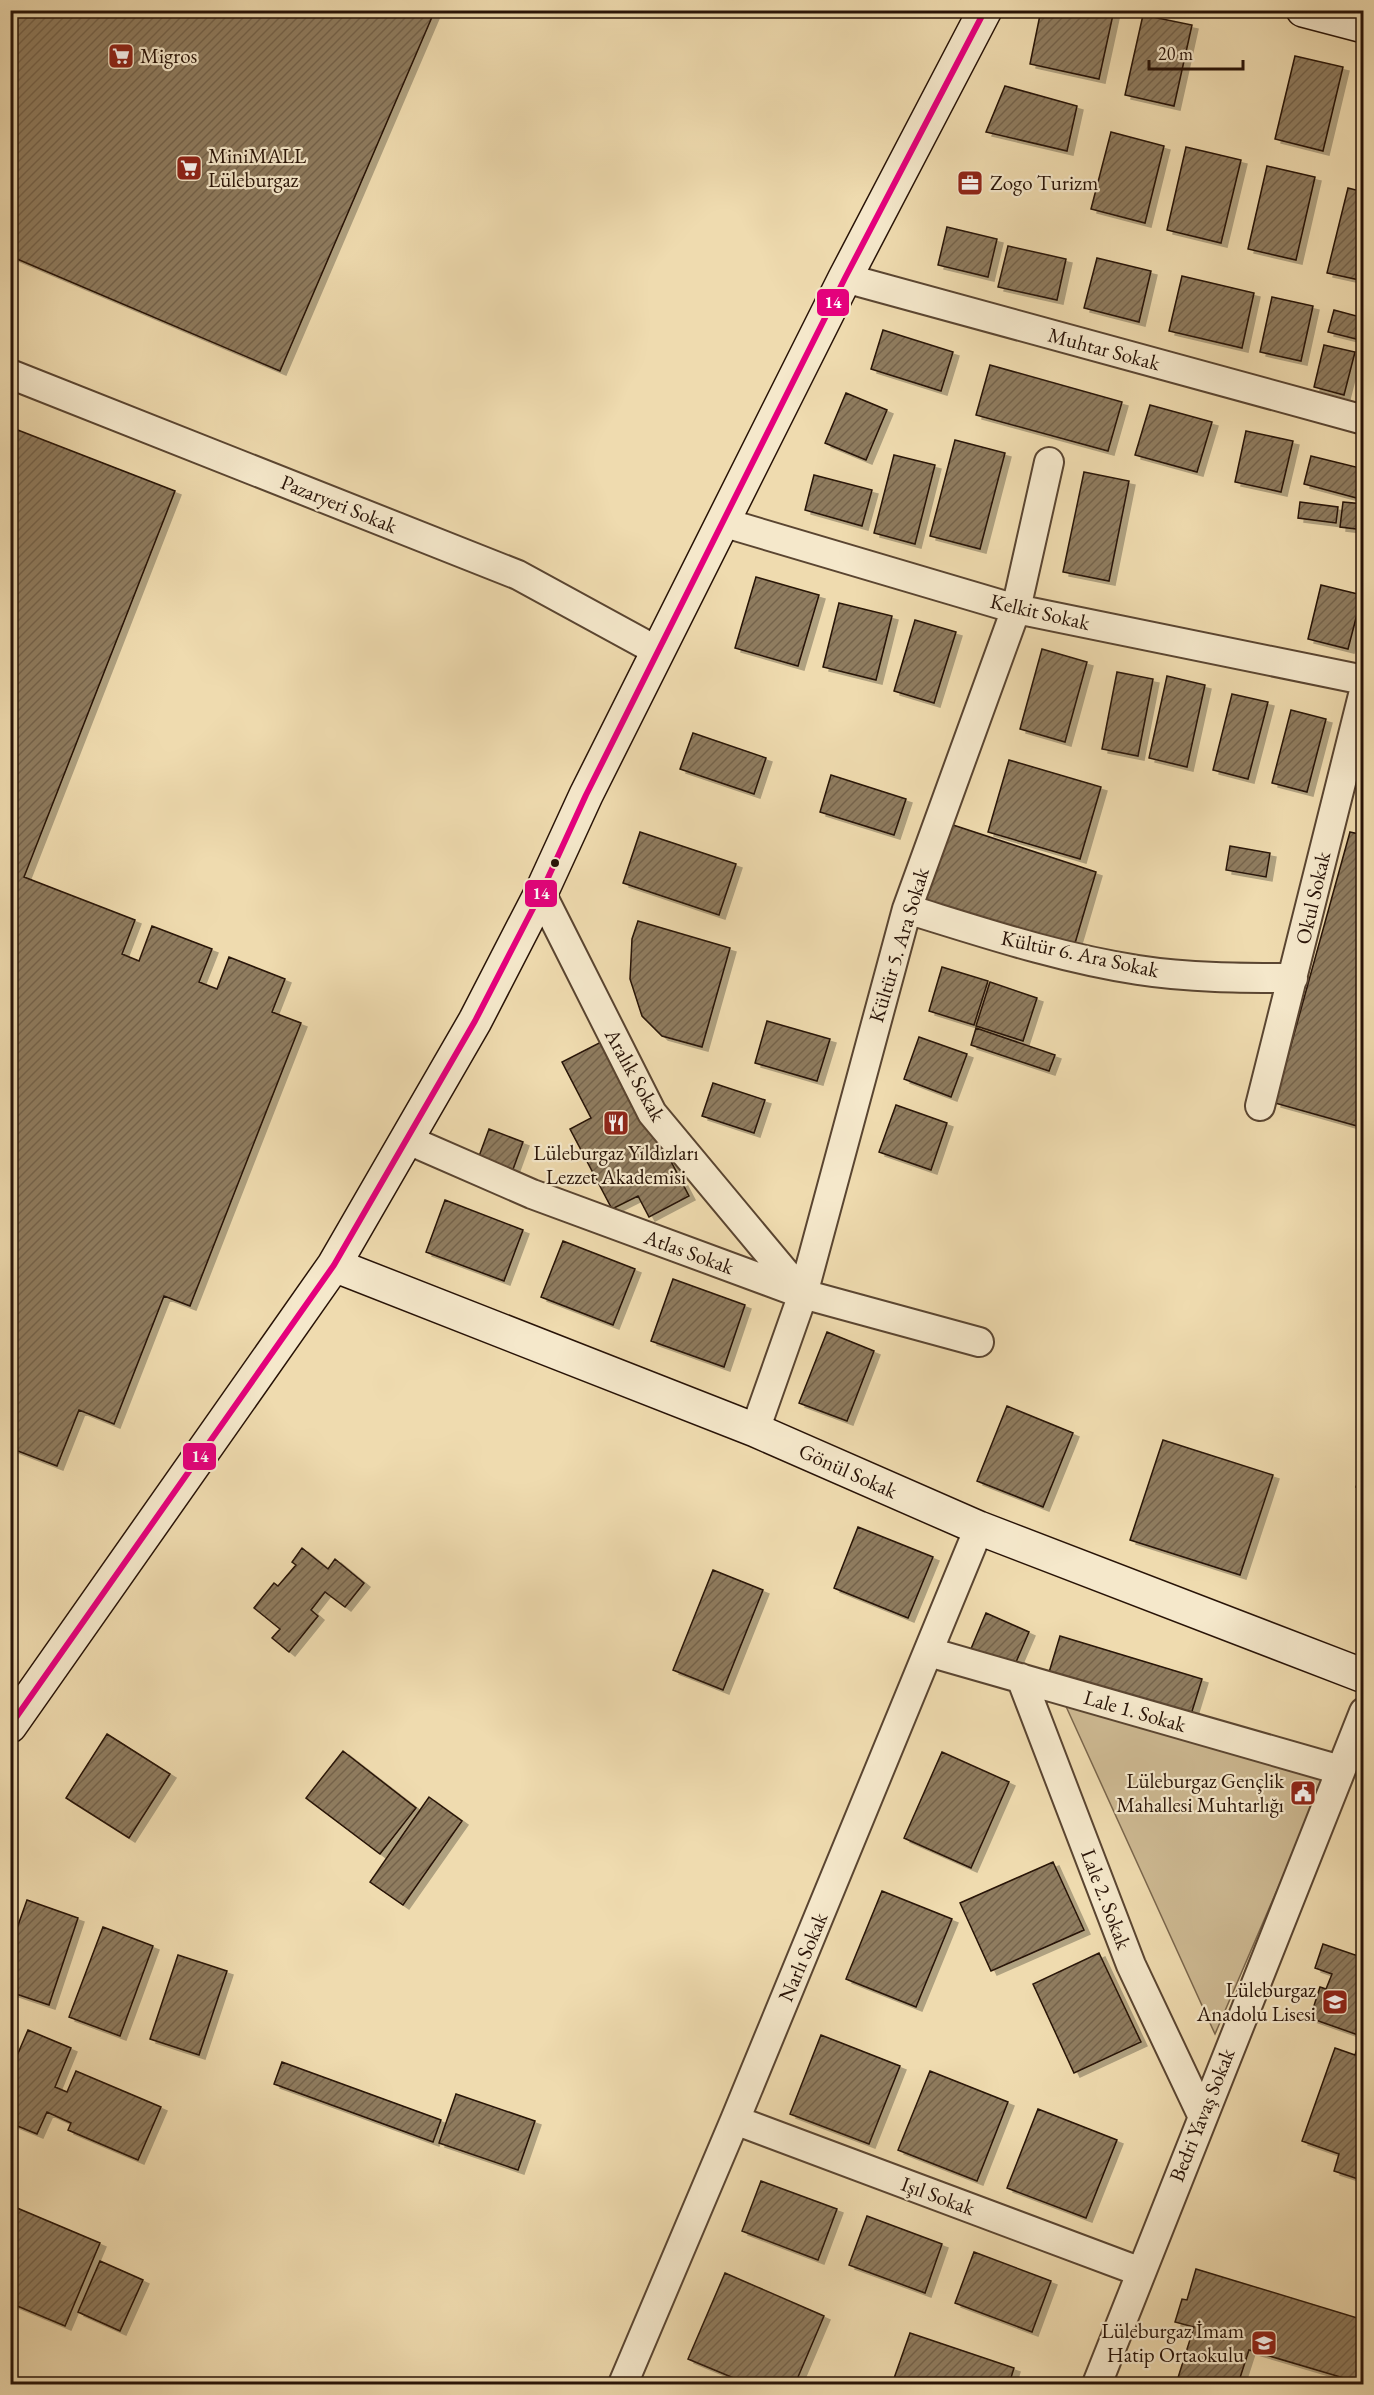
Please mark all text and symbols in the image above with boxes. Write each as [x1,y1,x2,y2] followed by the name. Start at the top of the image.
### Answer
[1149,33,1244,71] scale bar
[106,41,136,71] supermarket icon: Migros
[140,42,198,69] place label: Migros
[1158,42,1193,65] text: 20 m
[208,142,307,193] place label: MiniMALL Lüleburgaz
[174,153,204,183] supermarket icon: MiniMALL Lüleburgaz
[955,168,985,198] office icon: Zogo Turizm
[990,169,1098,196] place label: Zogo Turizm
[816,288,850,317] line badge: 14
[825,292,842,313] text: 14
[1045,321,1164,377] street label: Muhtar Sokak
[277,468,402,540] street label: Pazaryeri Sokak
[988,587,1094,636] street label: Kelkit Sokak
[1289,848,1337,947] street label: Okul Sokak
[549,857,561,869] unlabelled marker
[862,863,935,1026] street label: Kültür 5. Ara Sokak
[524,879,558,908] line badge: 14
[533,883,550,904] text: 14
[999,924,1162,984] street label: Kültür 6. Ara Sokak
[598,1023,673,1127] street label: Aralık Sokak
[601,1108,631,1138] restaurant icon: Lüleburgaz Yıldızları Lezzet Akademisi
[533,1139,699,1190] place label: Lüleburgaz Yıldızları Lezzet Akademisi
[640,1223,739,1281] street label: Atlas Sokak
[795,1437,903,1505] street label: Gönül Sokak
[182,1442,217,1471] line badge: 14
[192,1446,209,1467] text: 14
[1081,1683,1190,1738] street label: Lale 1. Sokak
[1116,1767,1285,1818] place label: Lüleburgaz Gençlik Mahallesi Muhtarlığı
[1288,1778,1318,1808] public building icon: Lüleburgaz Gençlik Mahallesi Muhtarlığı
[1075,1845,1138,1954] street label: Lale 2. Sokak
[772,1907,834,2006] street label: Narlı Sokak
[1196,1976,1316,2027] place label: Lüleburgaz Anadolu Lisesi
[1320,1987,1350,2017] school or university icon: Lüleburgaz Anadolu Lisesi
[1163,2043,1241,2185] street label: Bedri Yavaş Sokak
[898,2170,980,2222] street label: Işıl Sokak
[1101,2317,1244,2368] place label: Lüleburgaz İmam Hatip Ortaokulu
[1249,2328,1279,2358] school or university icon: Lüleburgaz İmam Hatip Ortaokulu

